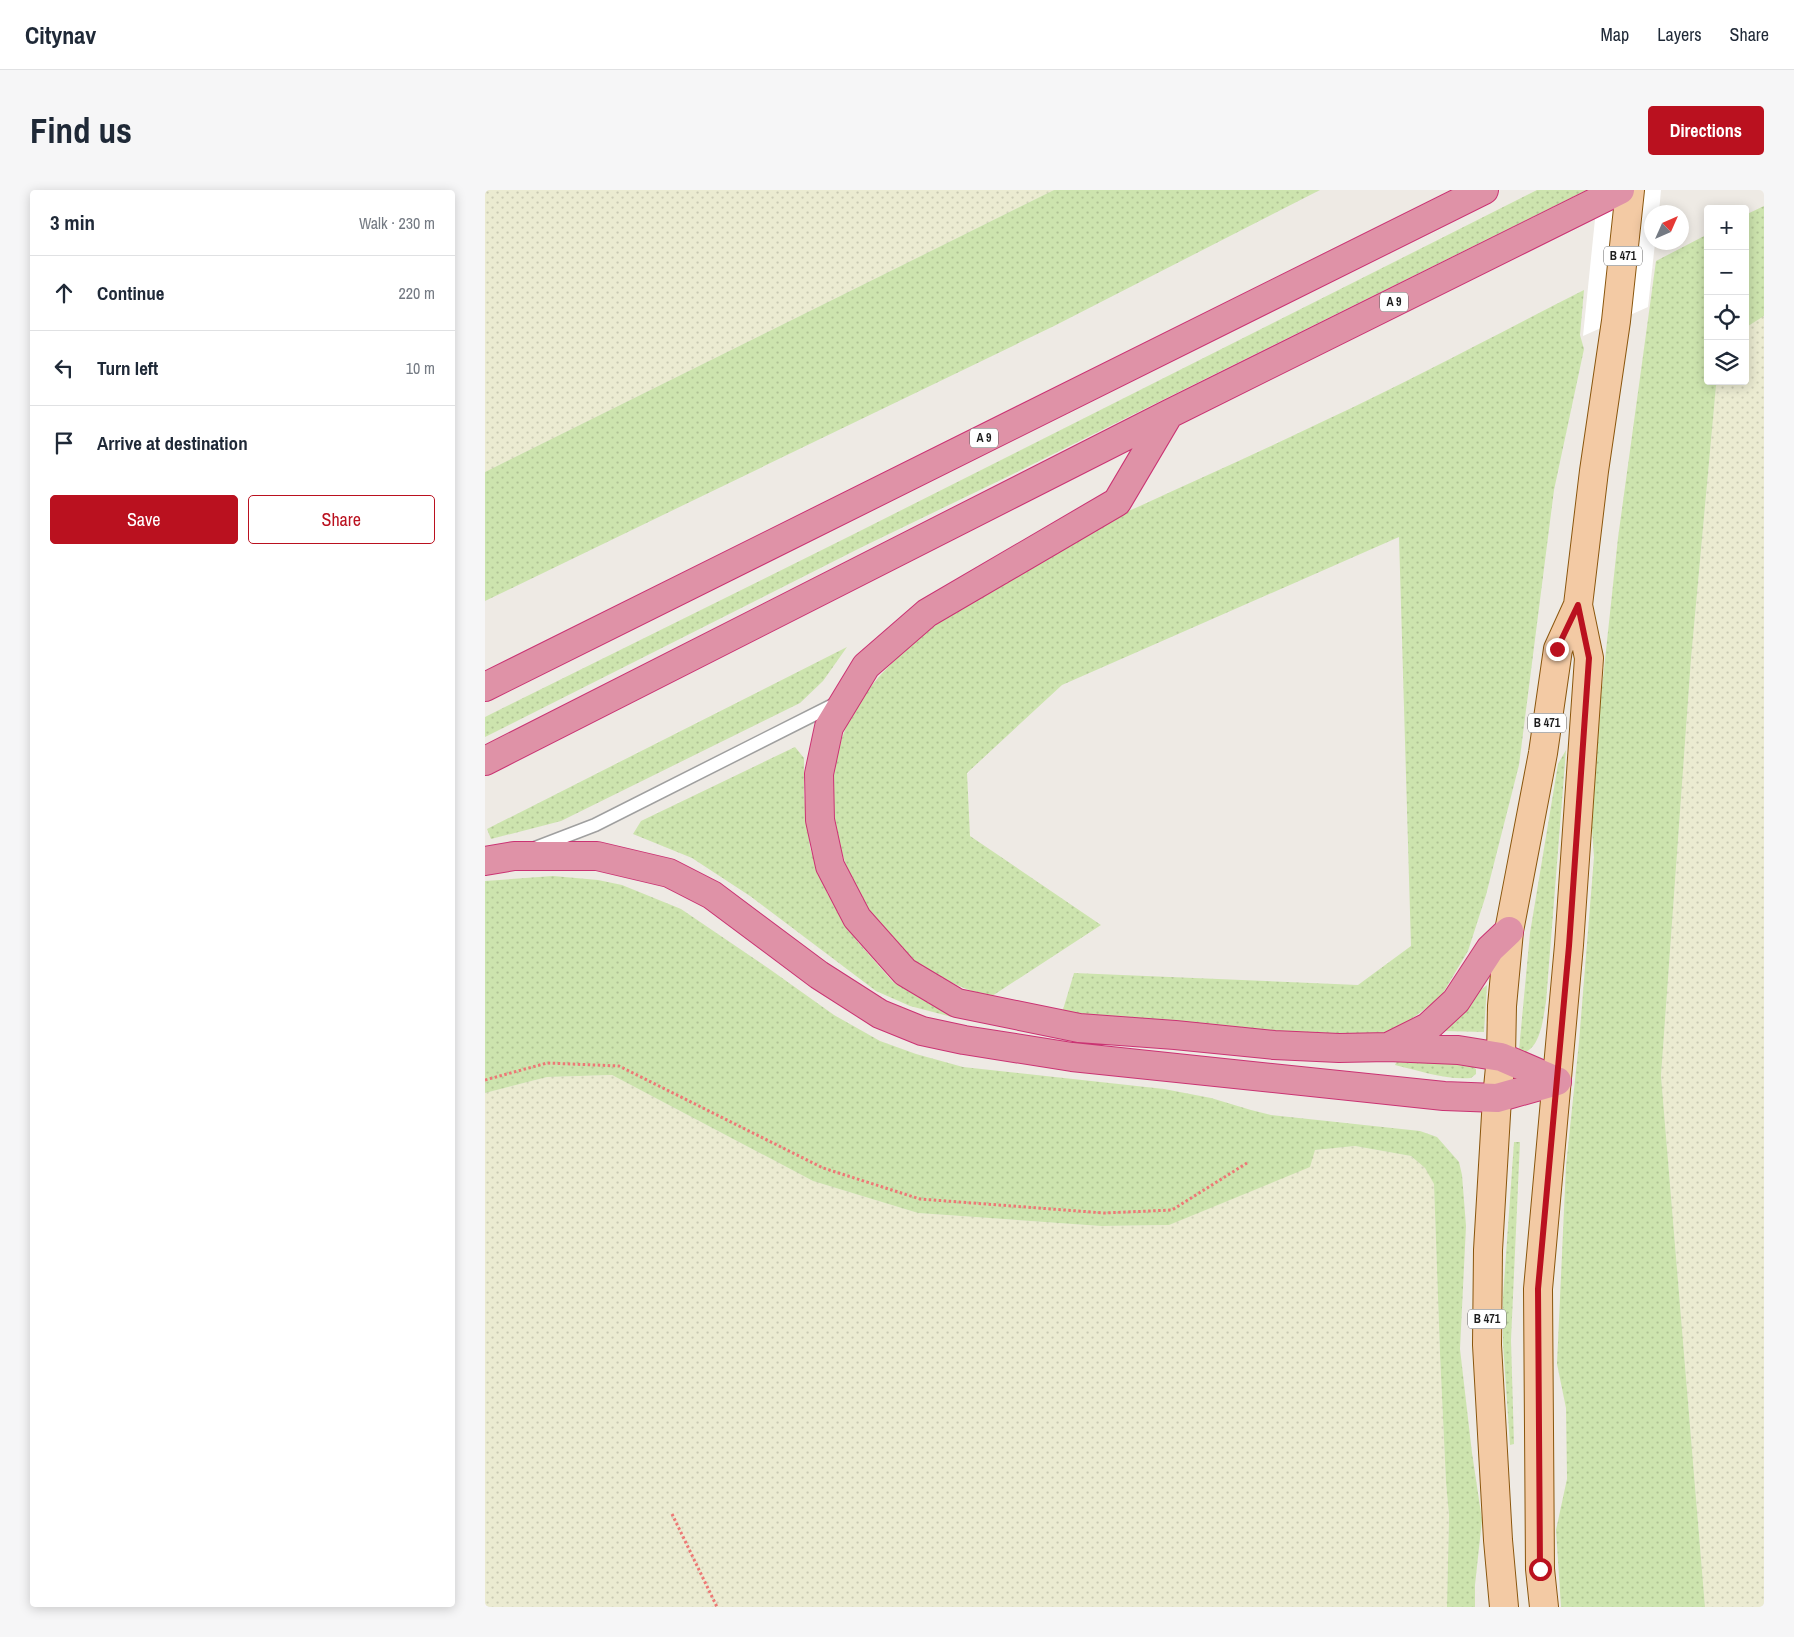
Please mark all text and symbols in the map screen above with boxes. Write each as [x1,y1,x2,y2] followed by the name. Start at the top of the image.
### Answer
[25,19,96,51] text: Citynav
[1601,22,1629,47] text: Map
[1657,22,1702,47] text: Layers
[1730,22,1769,47] text: Share
[1648,106,1764,155] button: Directions
[30,107,132,154] text: Find us
[1644,205,1689,250] north arrow
[1704,205,1749,385] map controls
[1704,205,1749,250] button: +
[50,208,95,237] text: 3 min
[359,212,435,234] text: Walk · 230 m
[1604,246,1642,266] road number: B 471
[1704,250,1749,295] button: −
[50,279,78,307] icon: ahead
[97,280,165,306] text: Continue
[399,282,435,304] text: 220 m
[1380,292,1408,311] road number: A 9
[1704,295,1749,340] button: locate
[1704,340,1749,385] button: layers
[50,354,78,382] icon: left
[97,355,158,381] text: Turn left
[406,357,435,379] text: 10 m
[970,428,998,448] road number: A 9
[50,429,78,457] icon: arrive
[97,430,248,456] text: Arrive at destination
[50,495,238,544] button: Save
[248,495,435,544] button: Share
[1546,638,1569,661] route end
[1528,714,1566,732] road number: B 471
[1468,1310,1506,1328] road number: B 471
[1529,1558,1552,1581] route start

